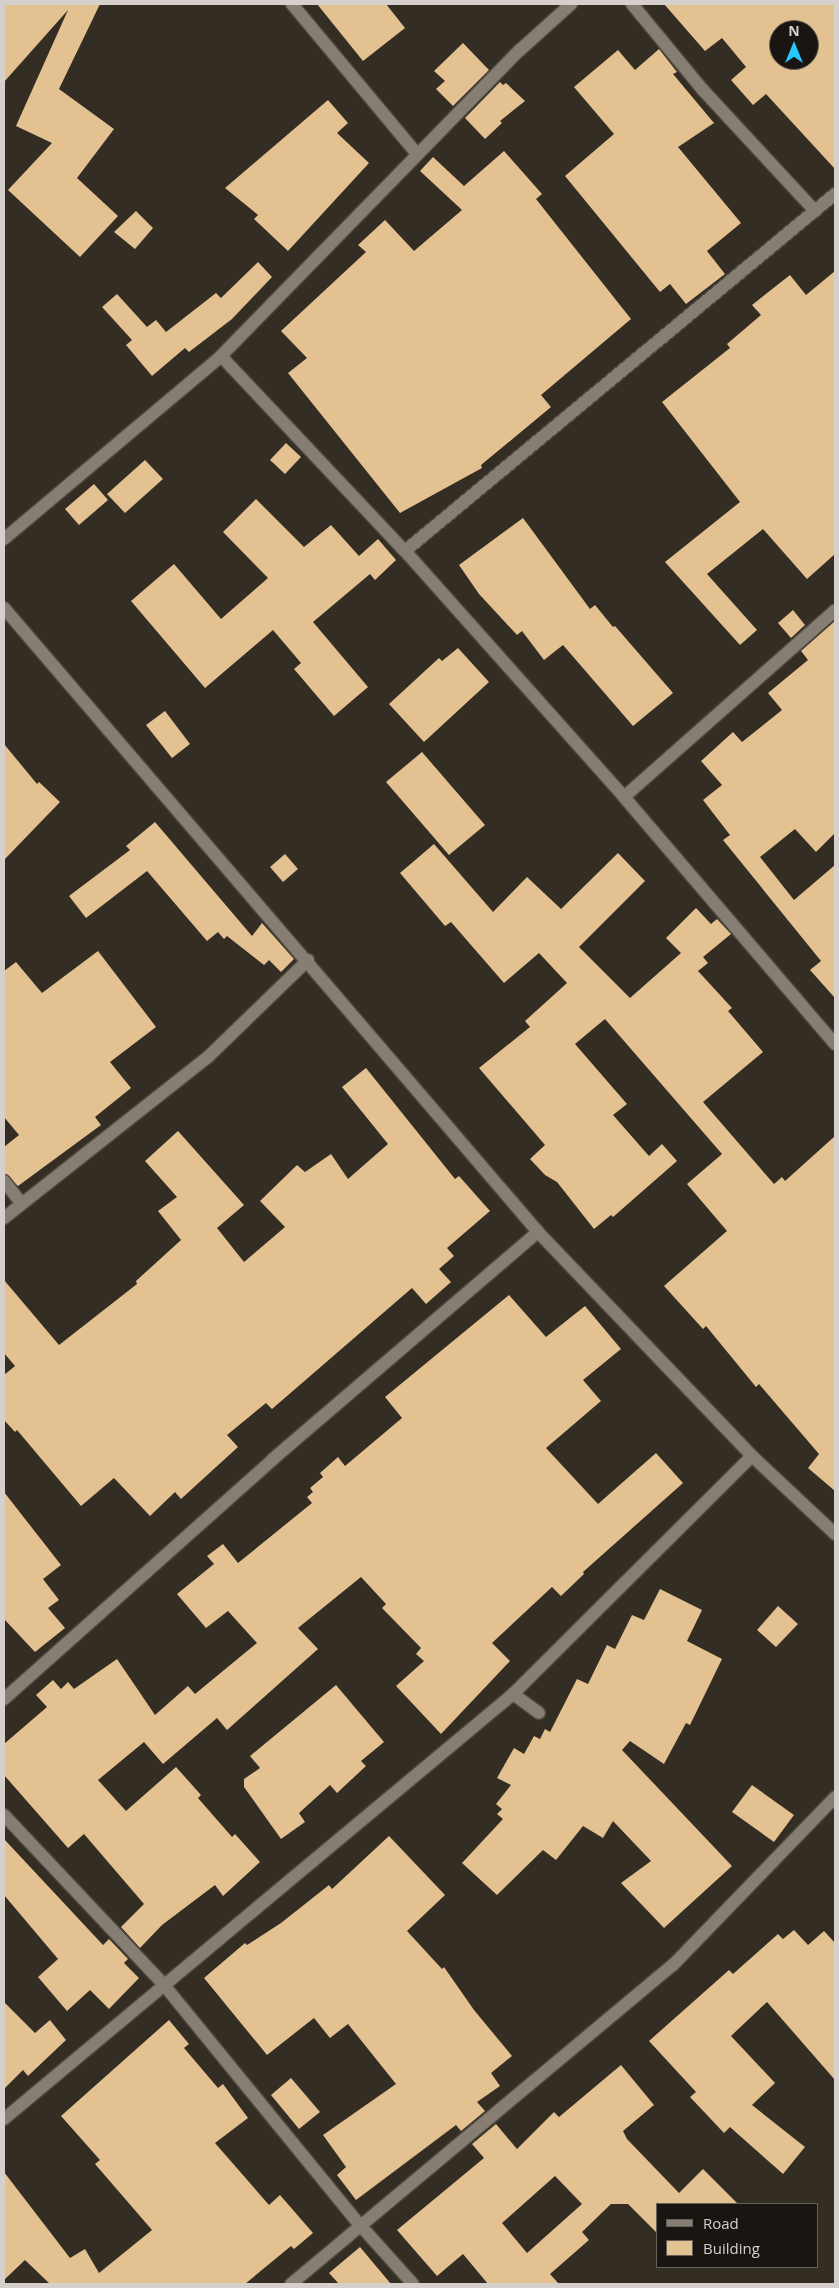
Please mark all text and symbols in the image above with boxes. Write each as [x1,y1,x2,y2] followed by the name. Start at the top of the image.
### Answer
[769,20,819,70] north arrow
[788,21,800,40] text: N
[656,2203,819,2268] legend
[703,2213,739,2233] text: Road
[703,2238,760,2258] text: Building

